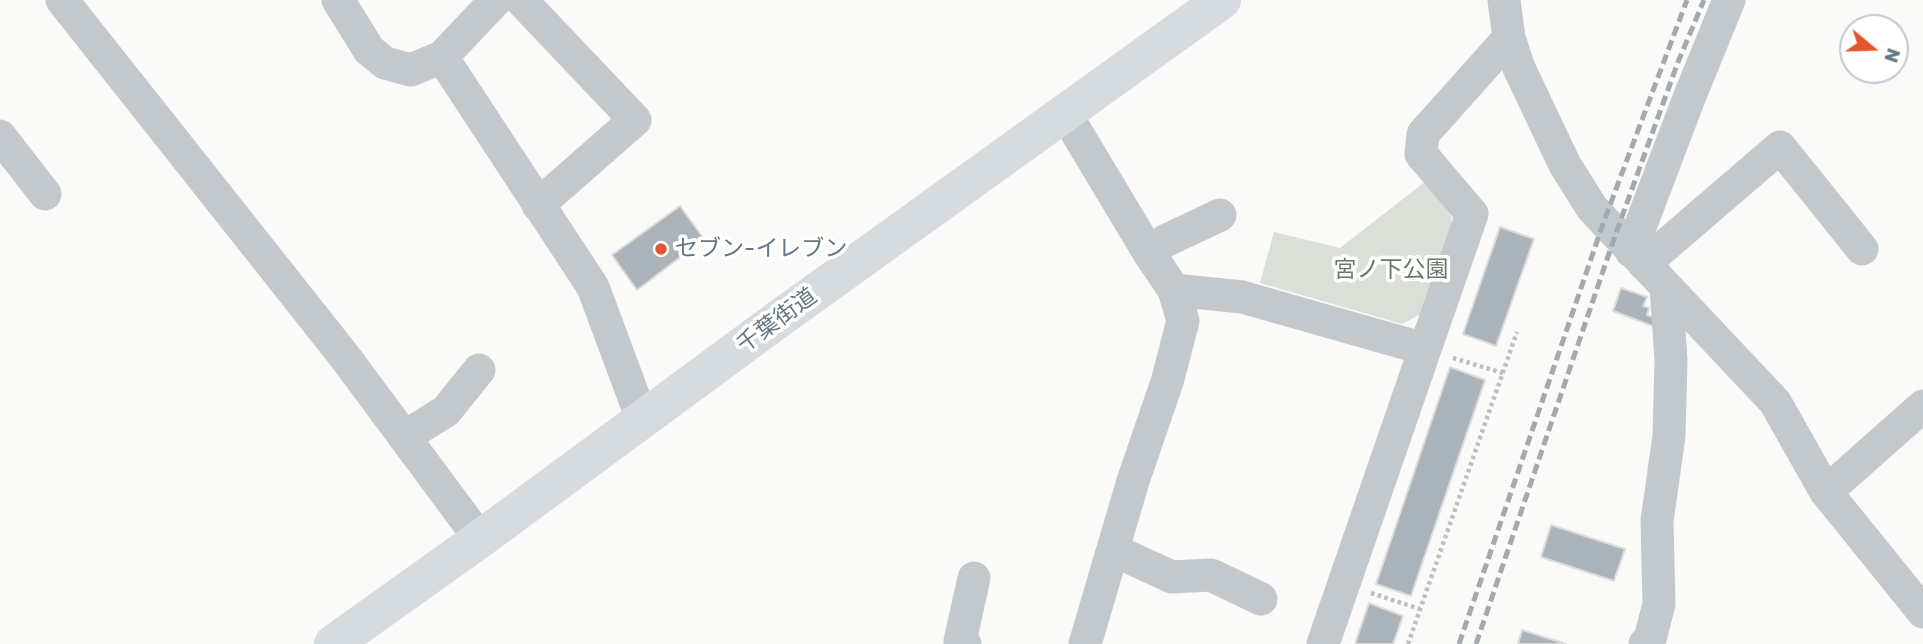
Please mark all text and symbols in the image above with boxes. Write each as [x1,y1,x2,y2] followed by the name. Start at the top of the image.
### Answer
[1839,14,1909,84] north arrow
[1879,45,1906,66] text: N
[675,235,847,263] place label: セブン-イレブン
[653,241,669,257] marker: セブン-イレブン
[1334,256,1448,284] park label: 宮ノ下公園
[732,283,822,359] street label: 千葉街道

